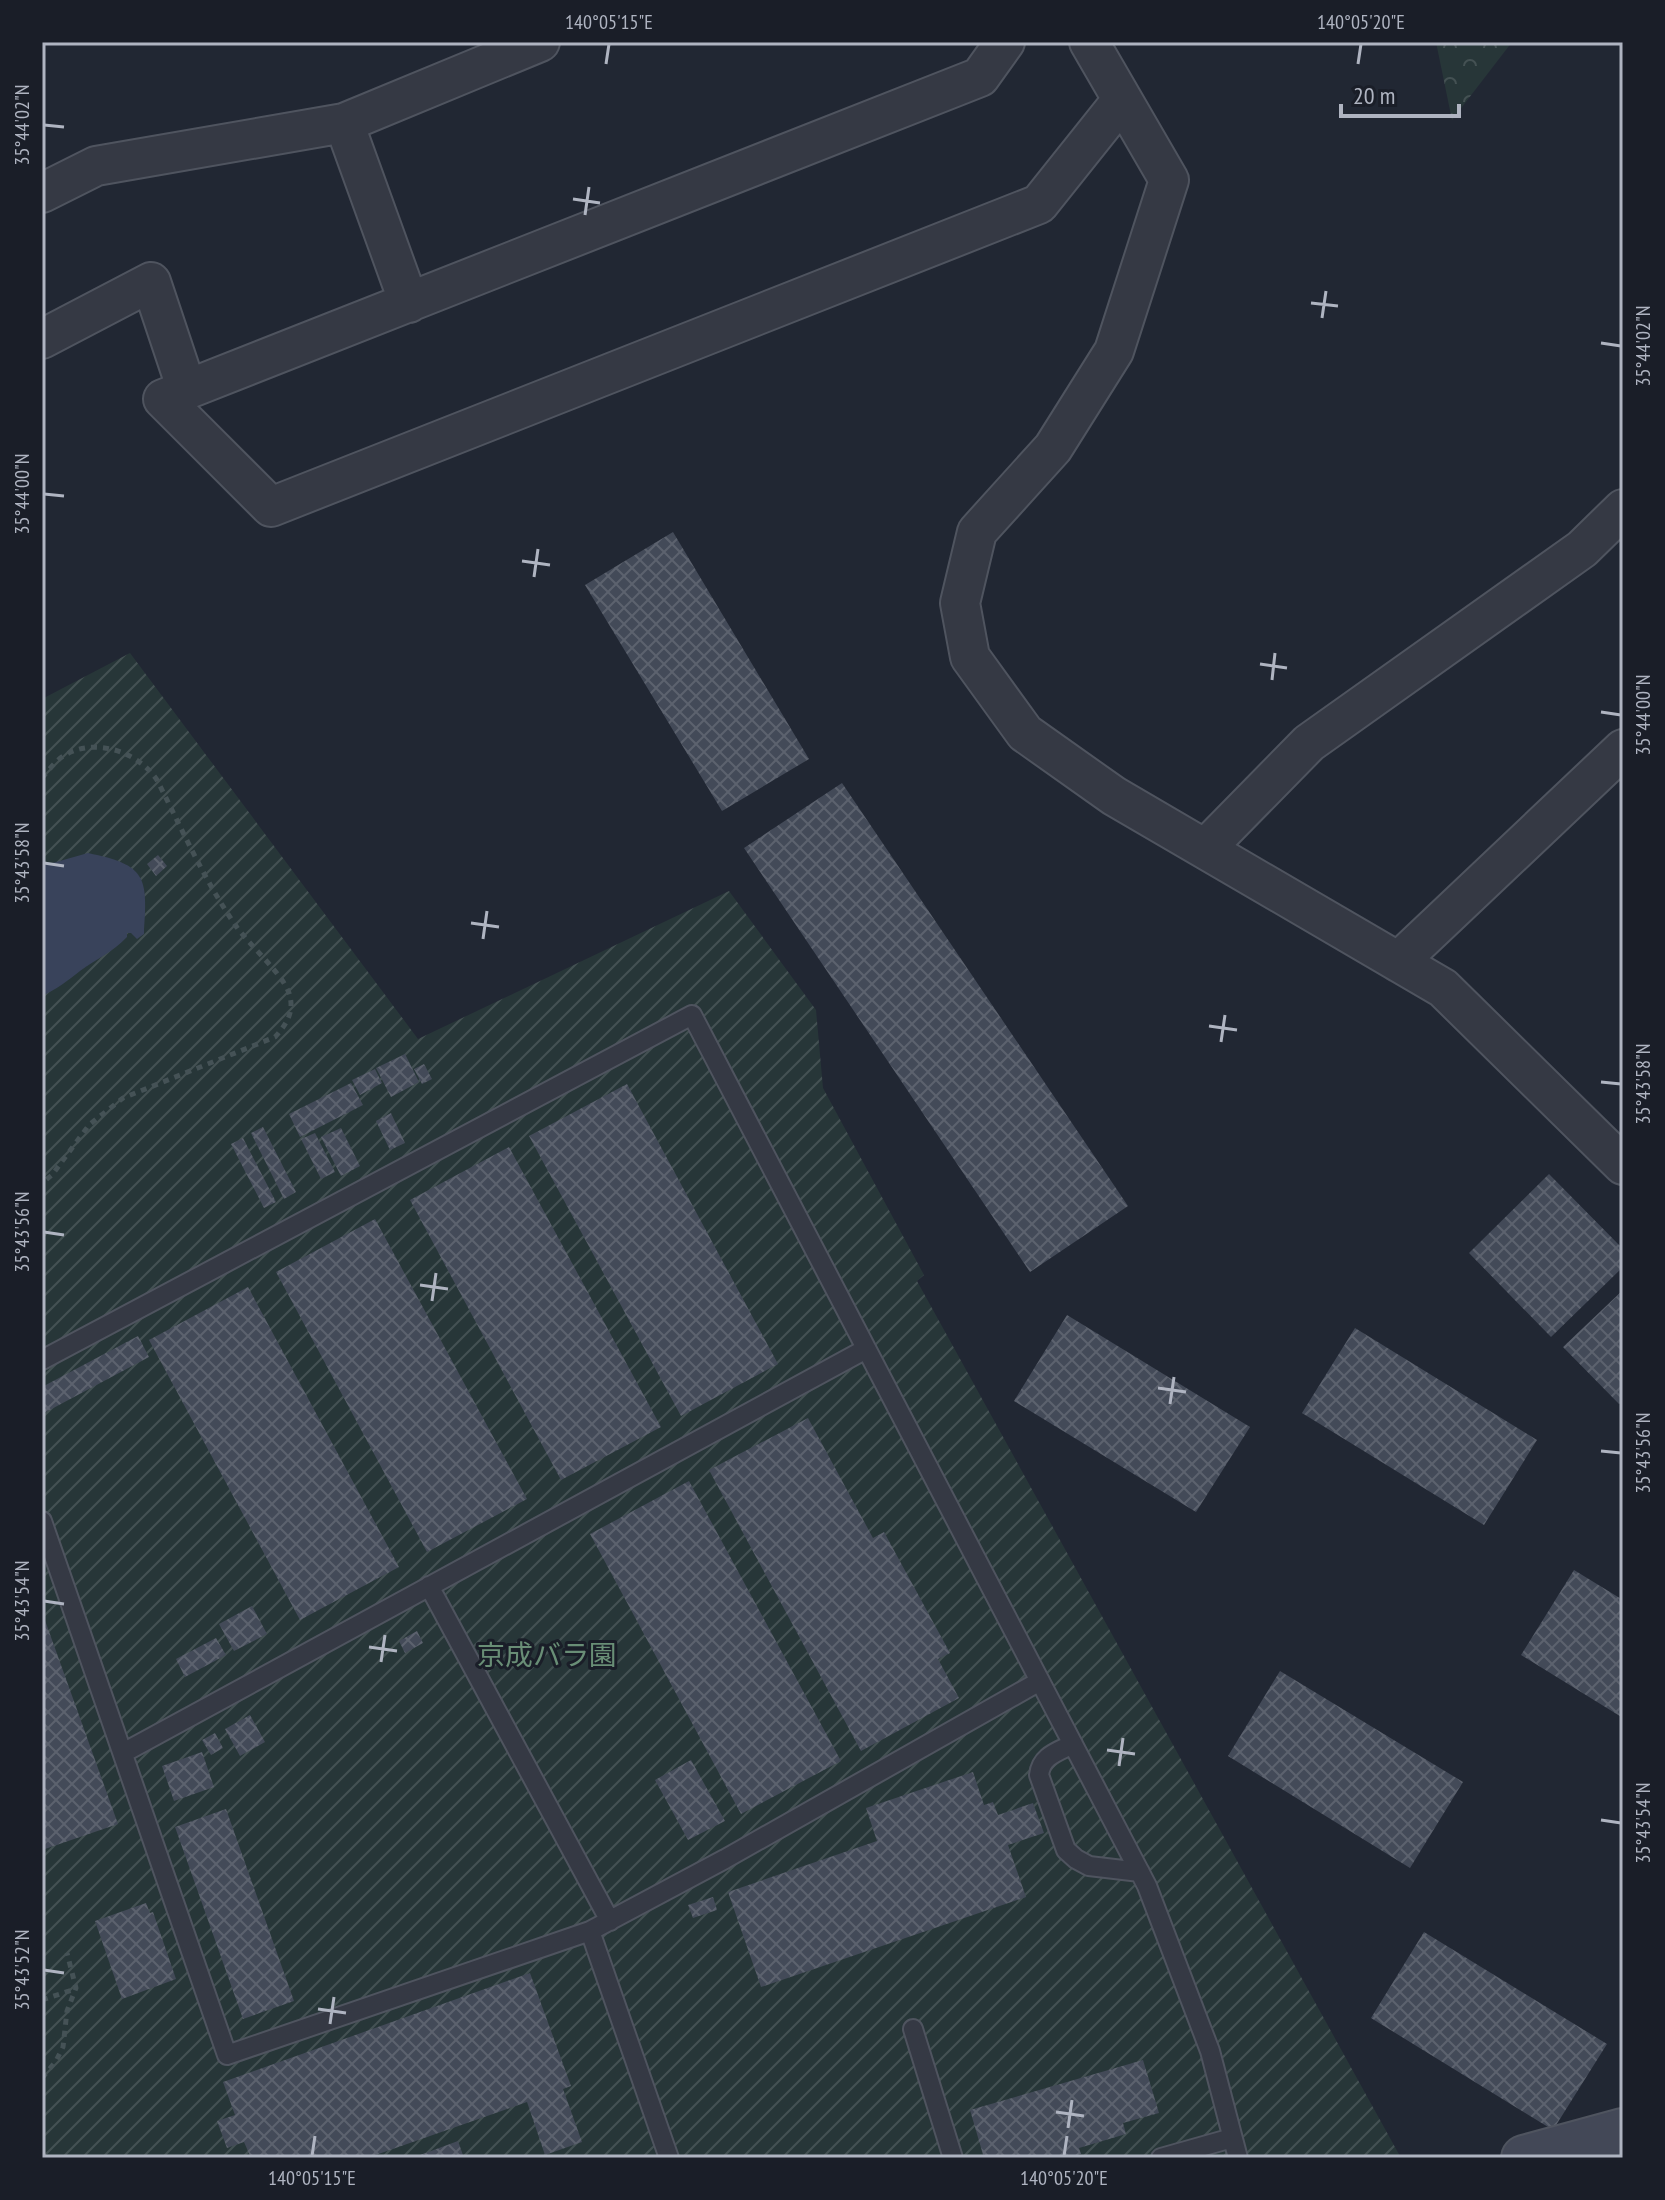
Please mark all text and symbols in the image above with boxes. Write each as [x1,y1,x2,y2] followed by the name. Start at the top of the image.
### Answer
[565,9,653,35] text: 140°05'15"E
[1317,9,1405,35] text: 140°05'20"E
[1341,68,1459,118] scale bar
[1353,80,1395,111] text: 20 m
[9,85,35,165] text: 35°44'02"N
[1630,306,1656,386] text: 35°44'02"N
[9,454,35,534] text: 35°44'00"N
[1630,675,1656,755] text: 35°44'00"N
[9,823,35,903] text: 35°43'58"N
[1630,1044,1656,1124] text: 35°43'58"N
[9,1192,35,1272] text: 35°43'56"N
[1630,1413,1656,1493] text: 35°43'56"N
[9,1561,35,1641] text: 35°43'54"N
[477,1636,617,1673] park label: 京成バラ園
[1630,1783,1656,1863] text: 35°43'54"N
[9,1930,35,2010] text: 35°43'52"N
[268,2165,356,2191] text: 140°05'15"E
[1020,2165,1108,2191] text: 140°05'20"E

